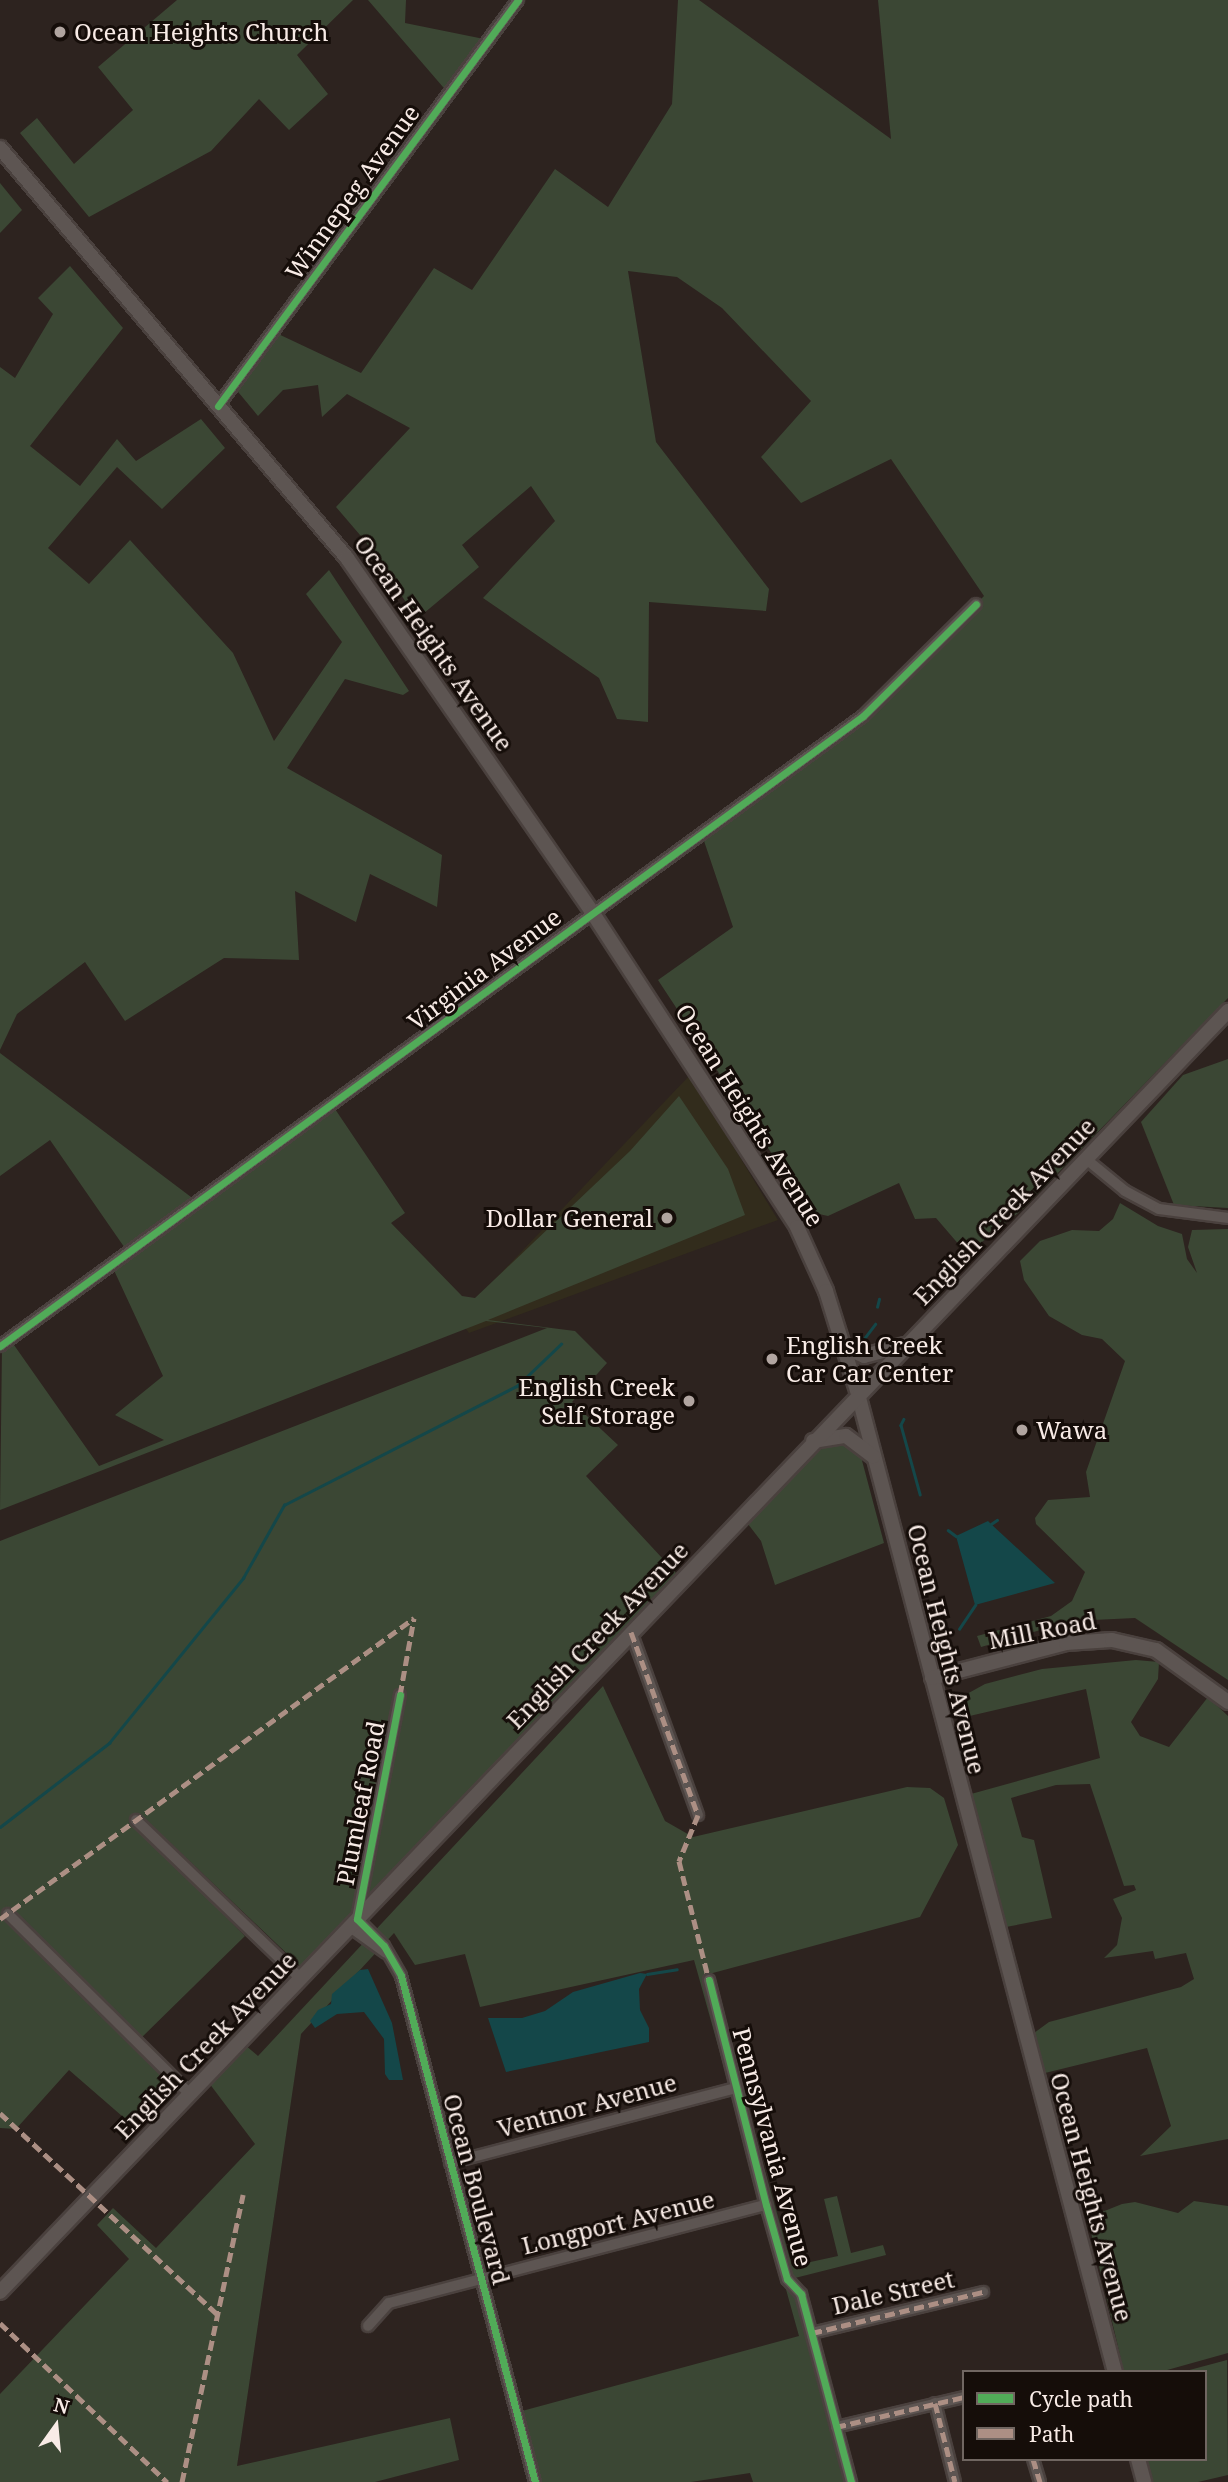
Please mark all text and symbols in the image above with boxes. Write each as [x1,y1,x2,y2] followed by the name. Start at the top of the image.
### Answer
[74,18,328,46] place label: Ocean Heights Church
[52,24,68,40] marker: Ocean Heights Church
[279,99,425,285] street label: Winnepeg Avenue
[349,530,519,756] street label: Ocean Heights Avenue
[402,902,566,1036] street label: Virginia Avenue
[670,999,830,1231] street label: Ocean Heights Avenue
[907,1112,1101,1310] street label: English Creek Avenue
[486,1204,653,1232] place label: Dollar General
[659,1210,675,1226] marker: Dollar General
[786,1331,953,1387] place label: English Creek Car Car Center
[764,1351,780,1367] marker: English Creek Car Car Center
[518,1373,675,1429] place label: English Creek Self Storage
[681,1393,697,1409] marker: English Creek Self Storage
[1036,1416,1107,1444] place label: Wawa
[1014,1422,1030,1438] marker: Wawa
[902,1521,992,1777] street label: Ocean Heights Avenue
[500,1536,694,1734] street label: English Creek Avenue
[986,1605,1098,1655] street label: Mill Road
[330,1718,390,1888] street label: Plumleaf Road
[108,1946,302,2144] street label: English Creek Avenue
[727,2024,819,2270] street label: Pennsylvania Avenue
[494,2067,680,2143] street label: Ventnor Avenue
[1045,2069,1139,2325] street label: Ocean Heights Avenue
[438,2091,516,2287] street label: Ocean Boulevard
[519,2184,717,2260] street label: Longport Avenue
[829,2264,957,2320] street label: Dale Street
[962,2370,1207,2461] legend
[1029,2385,1133,2413] text: Cycle path
[21,2391,91,2461] north arrow
[51,2391,72,2420] text: N
[1029,2420,1074,2448] text: Path

